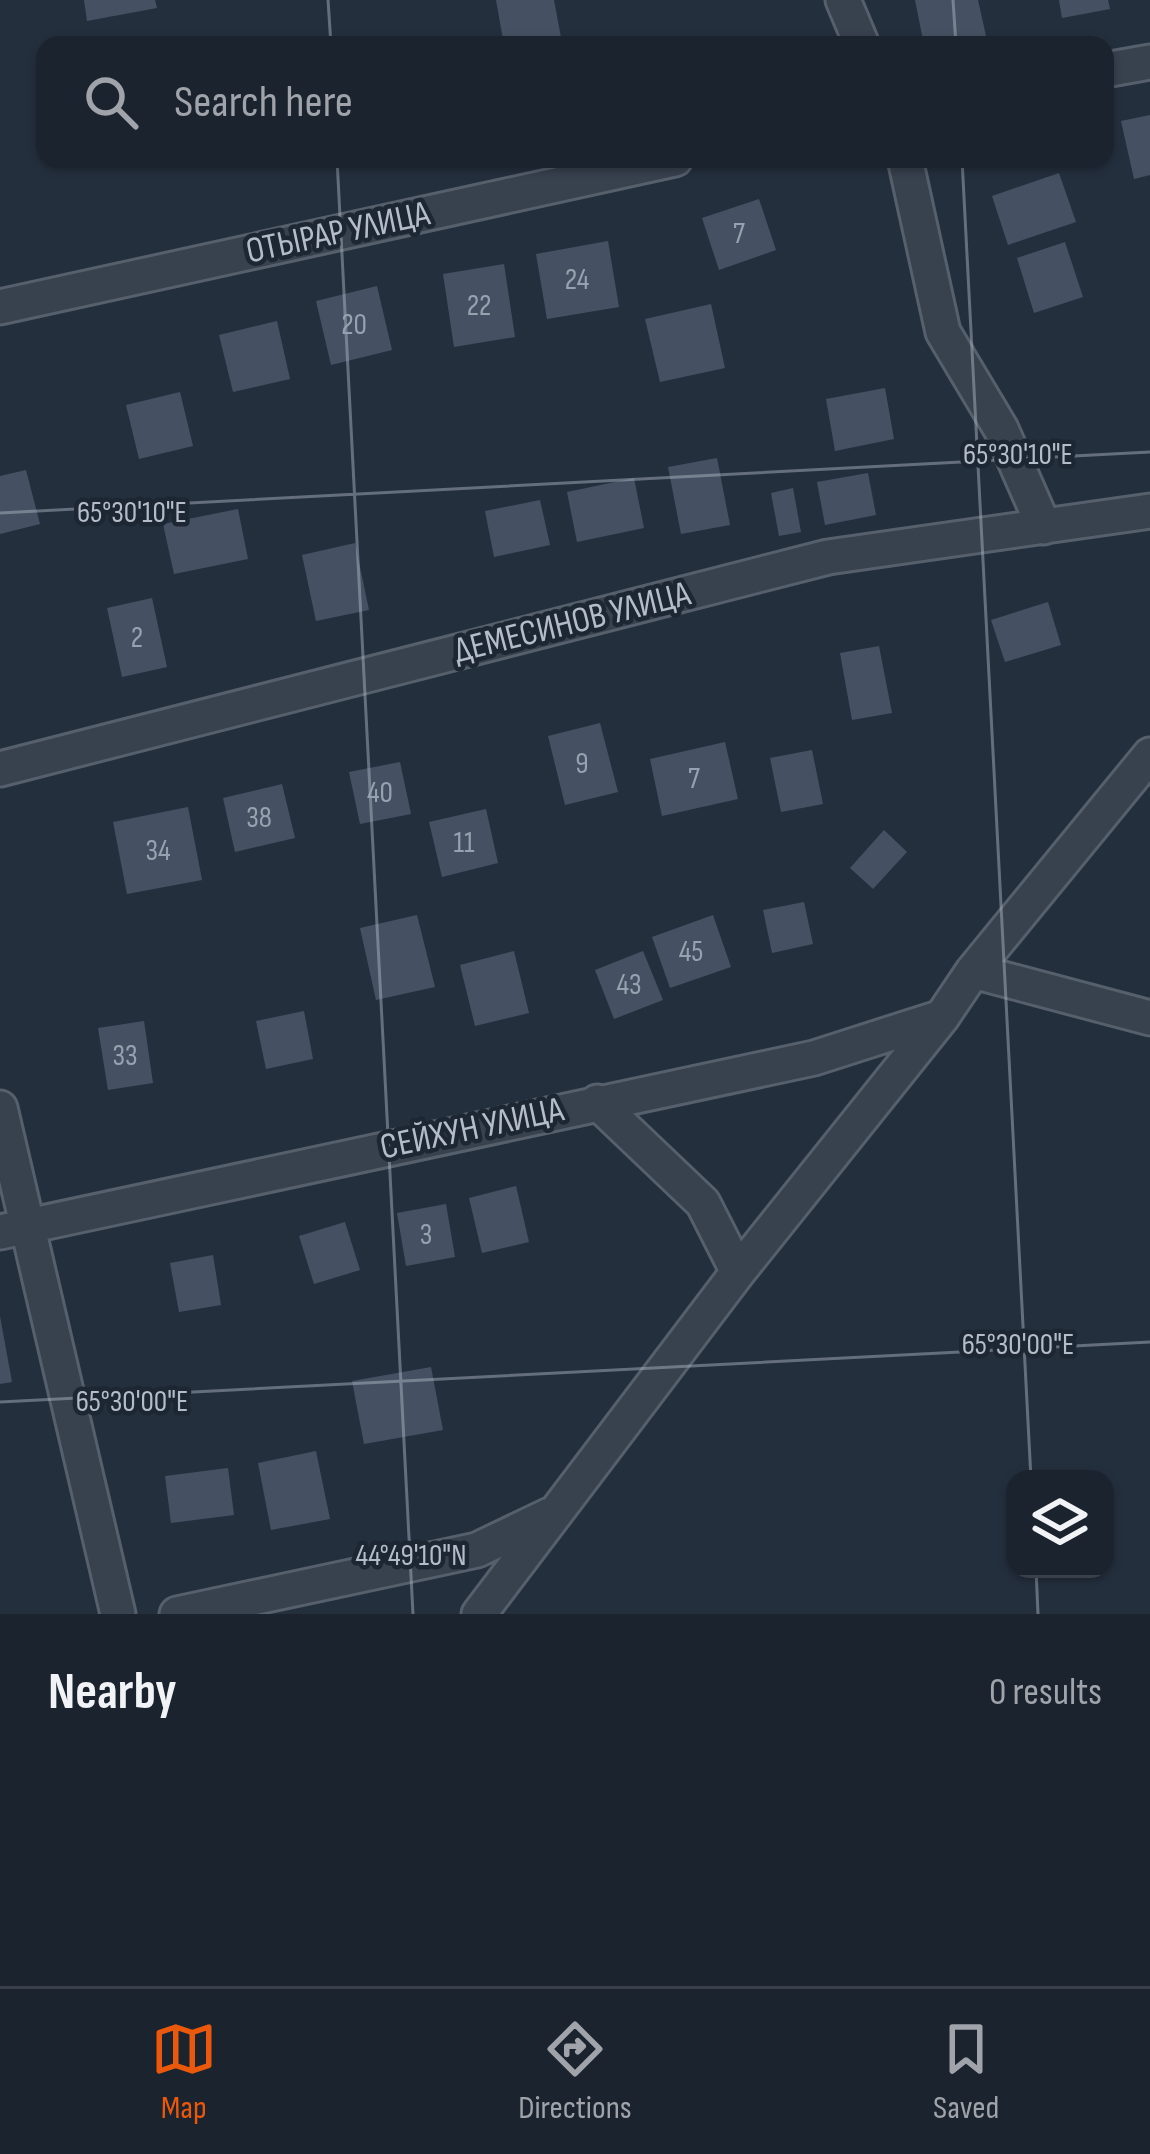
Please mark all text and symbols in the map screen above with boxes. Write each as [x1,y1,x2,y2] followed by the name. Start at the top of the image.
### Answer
[36,36,1114,168] search box
[78,69,144,135] icon: search
[174,75,353,130] text: Search here
[242,192,434,273] street label: ОТЫРАР УЛИЦА
[733,216,745,252] house number: 7
[565,262,589,298] house number: 24
[467,288,491,324] house number: 22
[341,307,367,343] house number: 20
[963,437,1073,473] text: 65°30'10"E
[77,495,187,531] text: 65°30'10"E
[449,573,695,673] street label: ДЕМЕСИНОВ УЛИЦА
[131,620,143,656] house number: 2
[575,746,589,782] house number: 9
[688,761,700,797] house number: 7
[367,775,393,811] house number: 40
[246,800,272,836] house number: 38
[454,825,475,861] house number: 11
[145,833,171,869] house number: 34
[679,934,703,970] house number: 45
[616,967,642,1003] house number: 43
[112,1038,138,1074] house number: 33
[376,1088,568,1169] street label: СЕЙХУН УЛИЦА
[420,1217,432,1253] house number: 3
[962,1327,1074,1363] text: 65°30'00"E
[76,1384,188,1420] text: 65°30'00"E
[1006,1470,1114,1578] map controls
[1006,1470,1114,1578] button: layers
[356,1538,466,1574] text: 44°49'10"N
[48,1662,177,1723] text: Nearby
[989,1669,1102,1716] text: 0 results
[151,2016,217,2128] tab: Map
[518,2016,632,2128] tab: Directions
[933,2016,999,2128] tab: Saved

